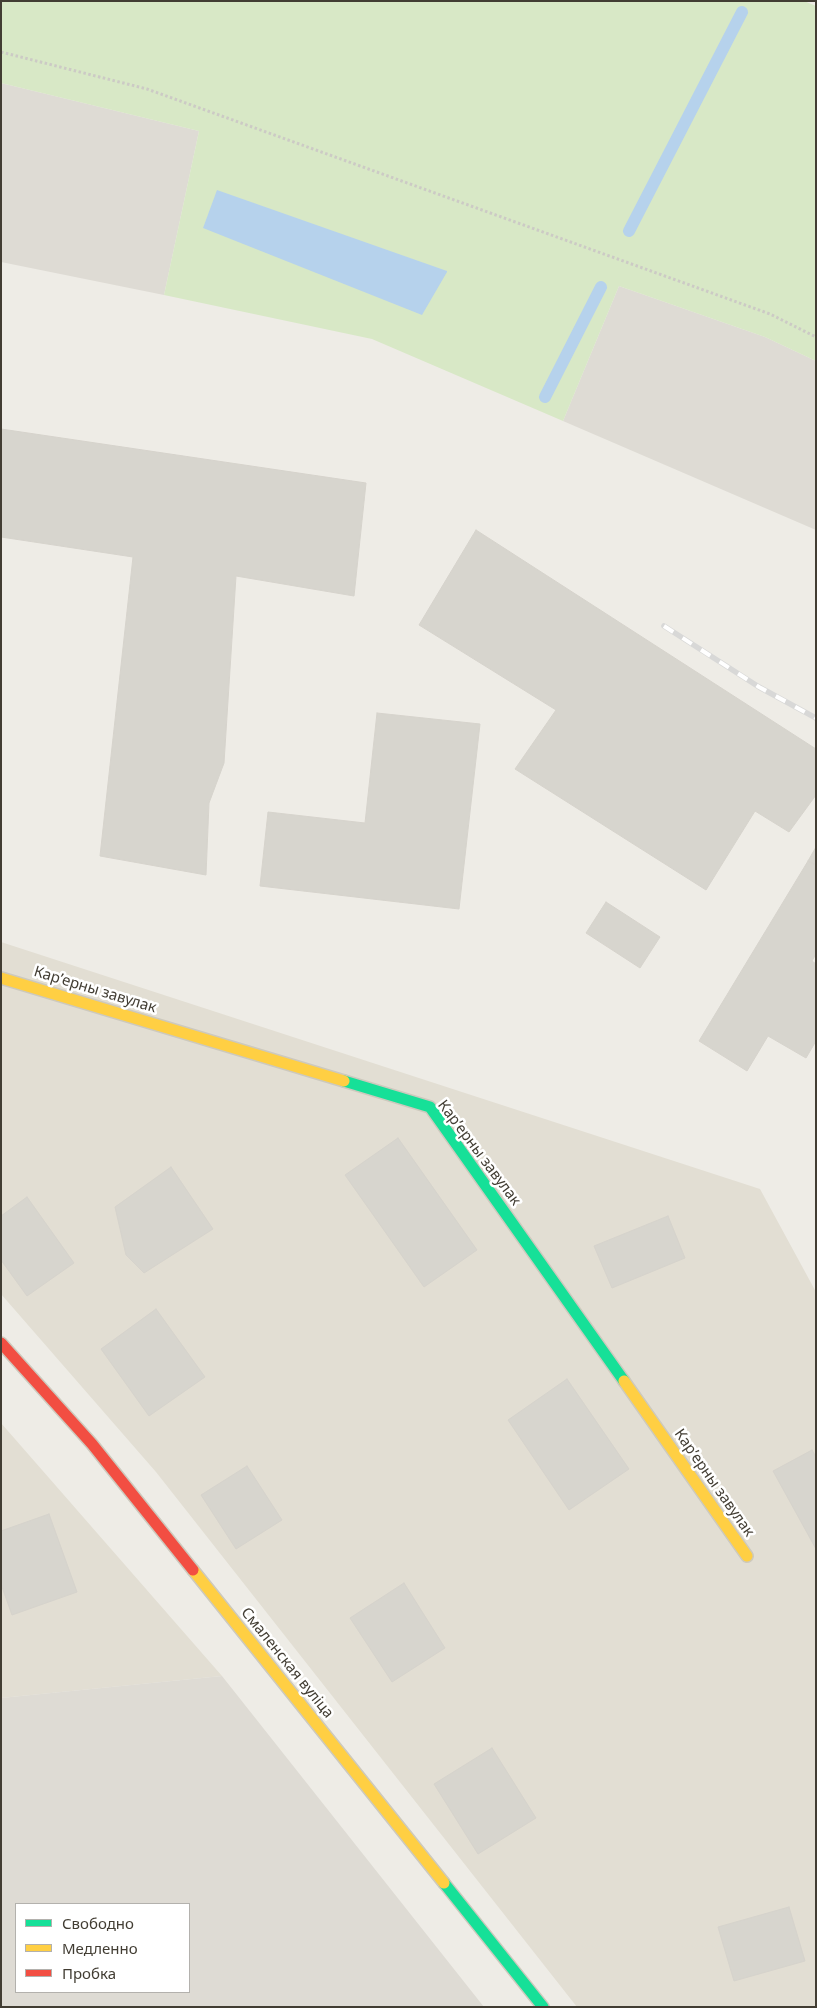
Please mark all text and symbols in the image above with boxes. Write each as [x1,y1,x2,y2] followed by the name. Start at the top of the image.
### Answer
[32,963,158,1017] street label: Карʼерны завулак
[434,1097,524,1209] street label: Карʼерны завулак
[670,1426,758,1540] street label: Карʼерны завулак
[237,1604,337,1722] street label: Смаленская вуліца
[15,1903,190,1993] legend
[62,1913,134,1933] text: Свободно
[62,1938,138,1958] text: Медленно
[62,1963,116,1983] text: Пробка

